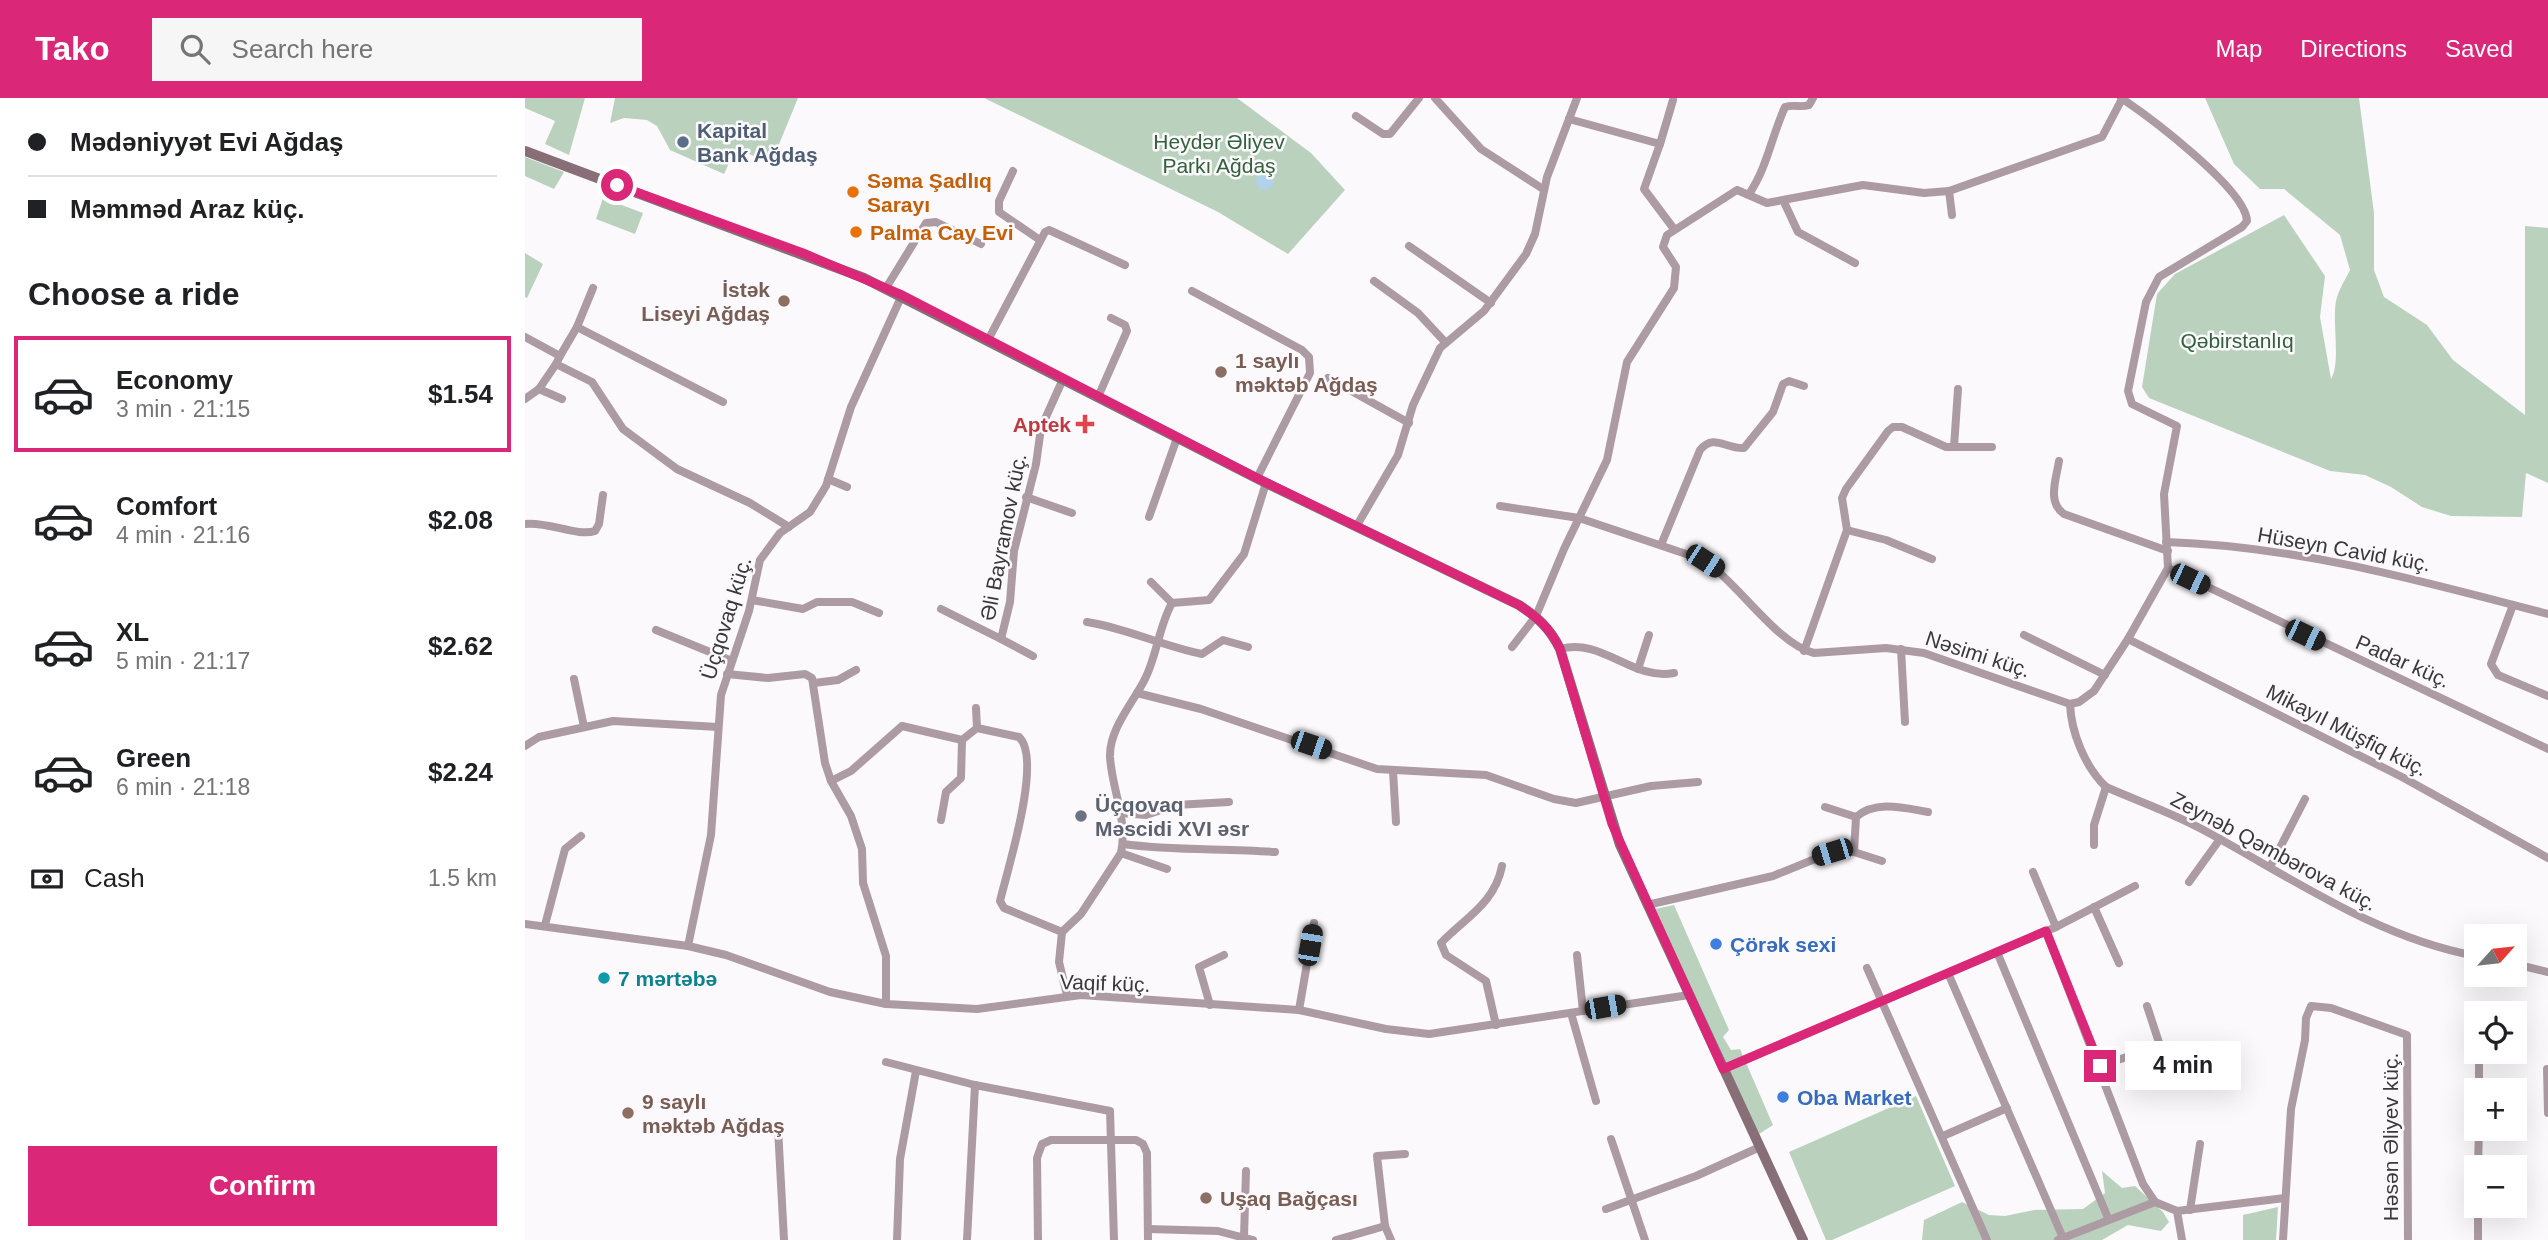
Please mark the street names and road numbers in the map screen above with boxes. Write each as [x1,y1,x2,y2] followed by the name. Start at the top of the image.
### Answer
[976,451,1030,623] street label: Əli Bayramov küç.
[2256,522,2432,576] street label: Hüseyn Cavid küç.
[696,554,756,682] street label: Üçqovaq küç.
[1923,626,2033,682] street label: Nəsimi küç.
[2352,630,2454,692] street label: Padar küç.
[2263,679,2431,781] street label: Mikayıl Müşfiq küç.
[2167,787,2381,915] street label: Zeynəb Qəmbərova küç.
[1059,970,1151,996] street label: Vaqif küç.
[2379,1053,2402,1221] street label: Həsən Əliyev küç.

